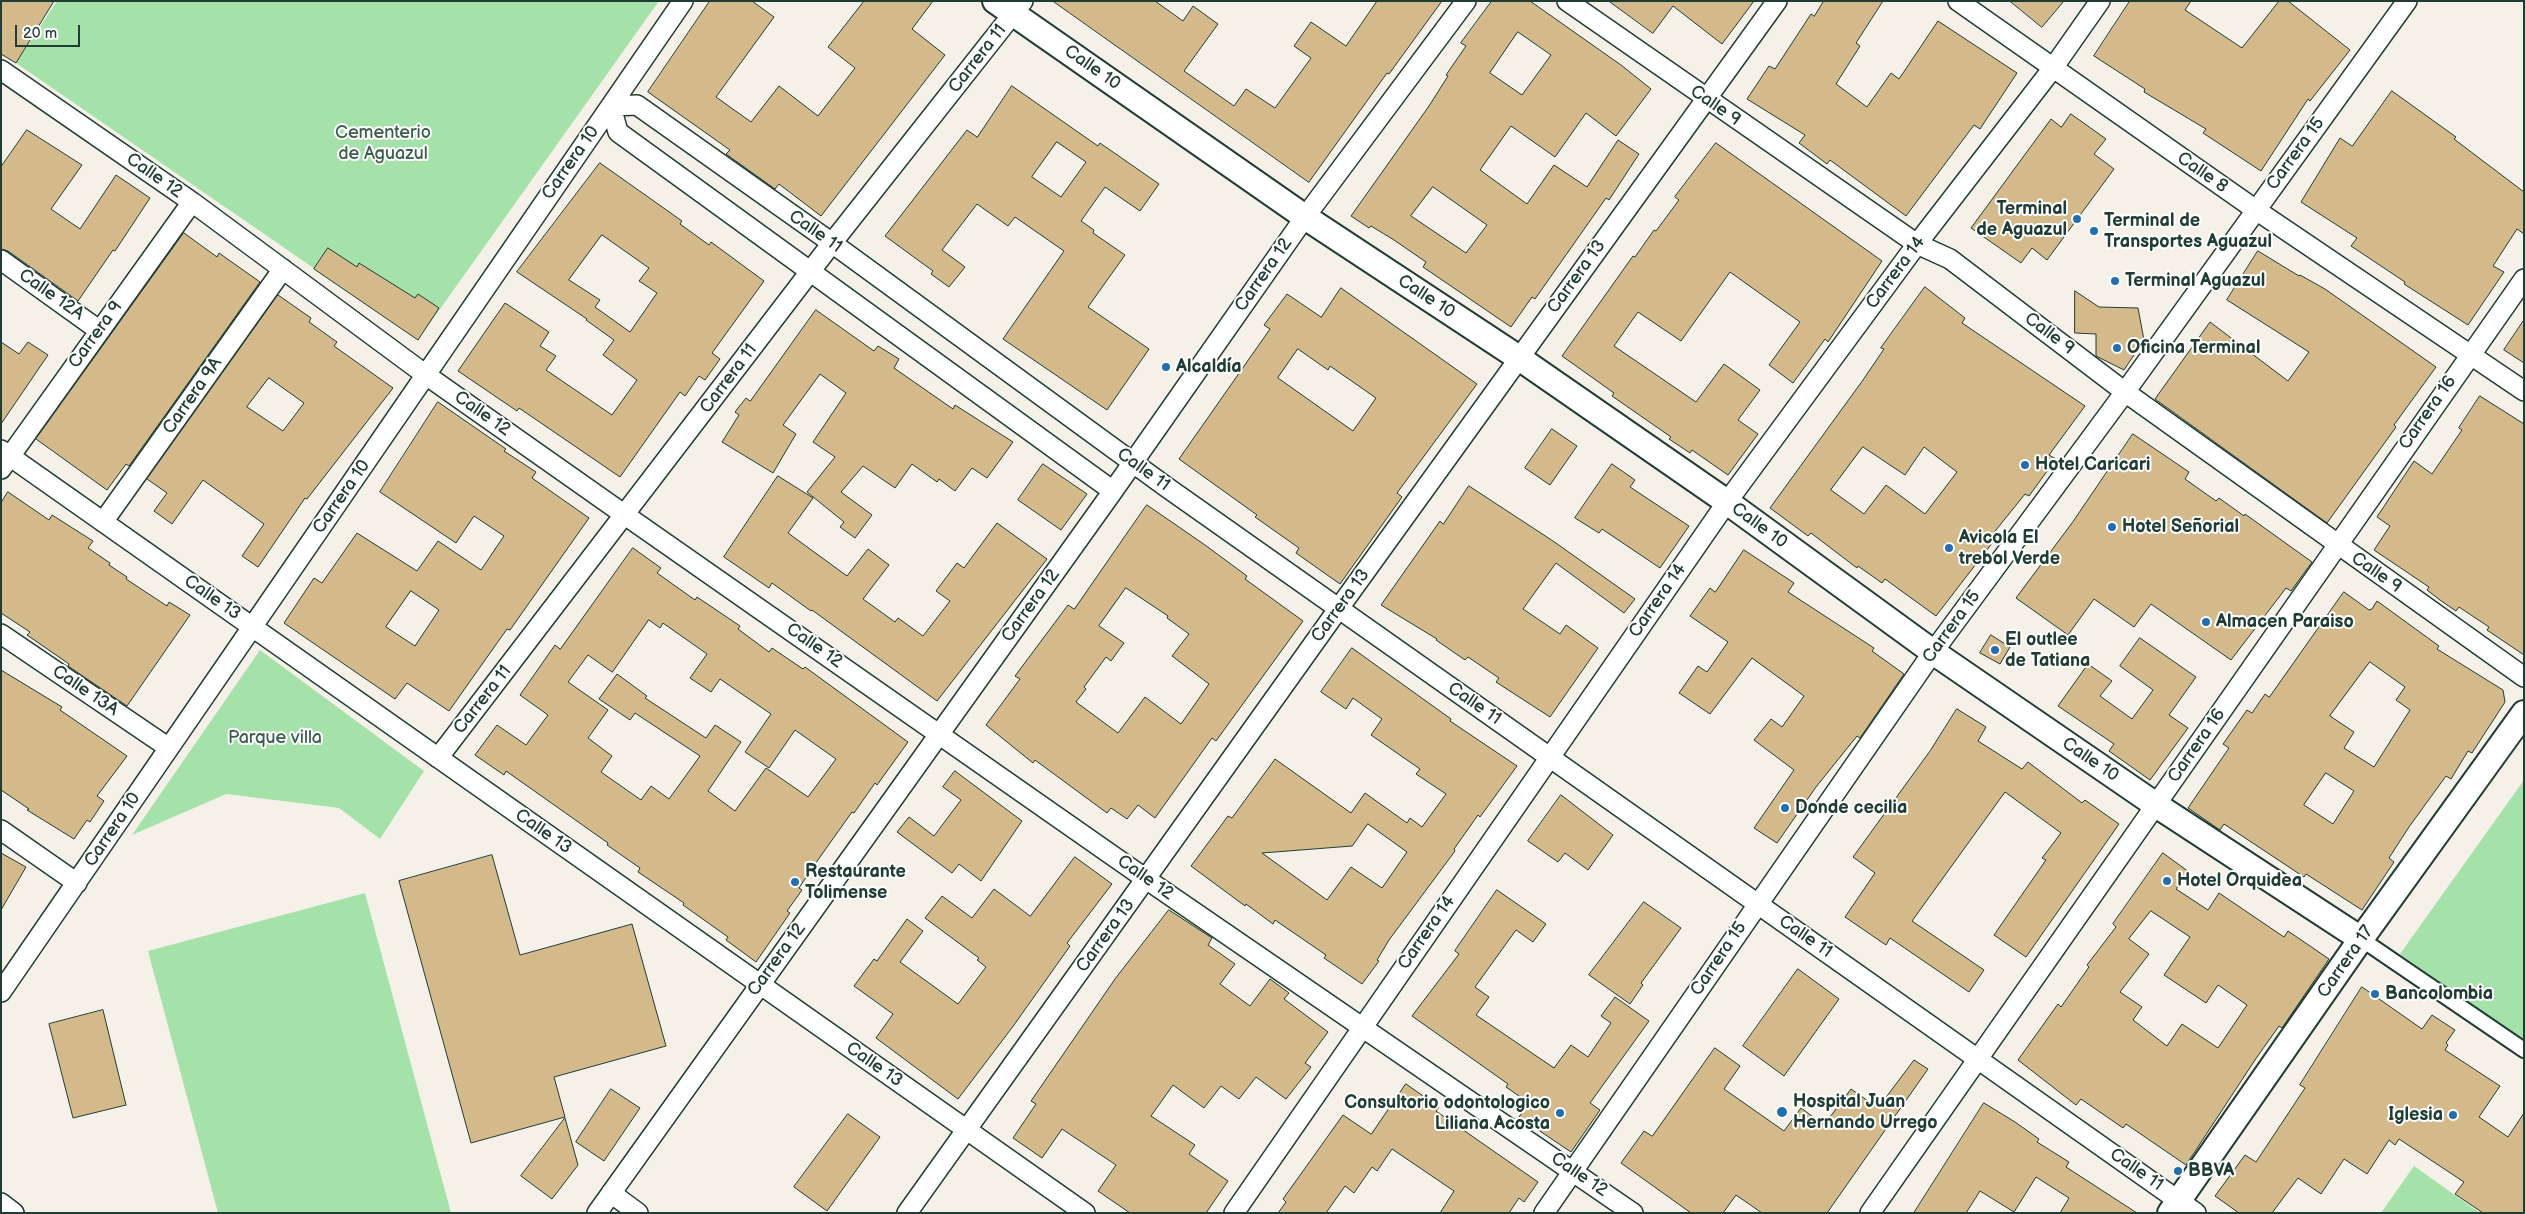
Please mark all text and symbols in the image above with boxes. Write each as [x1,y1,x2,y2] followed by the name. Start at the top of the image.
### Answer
[18,15,82,47] scale bar
[944,20,1012,98] street label: Carrera 11
[23,24,57,43] text: 20 m
[1060,41,1124,95] street label: Calle 10
[1686,81,1744,131] street label: Calle 9
[2262,113,2330,195] street label: Carrera 15
[335,122,431,164] park label: Cementerio de Aguazul
[538,122,604,204] street label: Carrera 10
[2172,148,2232,198] street label: Calle 8
[122,149,186,203] street label: Calle 12
[1976,198,2067,240] place label: Terminal de Aguazul
[784,206,846,258] street label: Calle 11
[2104,210,2272,252] place label: Terminal de Transportes Aguazul
[2071,213,2083,225] marker: Terminal de Aguazul
[2088,225,2100,237] marker: Terminal de Transportes Aguazul
[1862,232,1930,314] street label: Carrera 14
[1231,234,1297,316] street label: Carrera 12
[1543,236,1611,318] street label: Carrera 13
[14,265,88,325] street label: Calle 12A
[2125,270,2265,292] place label: Terminal Aguazul
[1393,271,1459,323] street label: Calle 10
[2109,275,2121,287] marker: Terminal Aguazul
[64,297,128,373] street label: Carrera 9
[2020,308,2078,360] street label: Calle 9
[2127,337,2260,359] place label: Oficina Terminal
[696,340,762,418] street label: Carrera 11
[2111,342,2123,354] marker: Oficina Terminal
[159,353,227,439] street label: Carrera 9A
[1176,356,1242,378] place label: Alcaldía
[1160,361,1172,373] marker: Alcaldía
[2395,372,2461,454] street label: Carrera 16
[450,387,514,441] street label: Calle 12
[1112,444,1174,496] street label: Calle 11
[2035,454,2151,476] place label: Hotel Caricari
[309,456,375,538] street label: Carrera 10
[2019,459,2031,471] marker: Hotel Caricari
[1727,498,1791,554] street label: Calle 10
[2122,516,2239,538] place label: Hotel Señorial
[2106,521,2118,533] marker: Hotel Señorial
[1959,527,2060,570] place label: Avicola El trebol Verde
[1943,542,1955,554] marker: Avicola El trebol Verde
[2347,548,2405,598] street label: Calle 9
[1625,560,1691,642] street label: Carrera 14
[997,565,1065,647] street label: Carrera 12
[1307,565,1375,647] street label: Carrera 13
[179,571,245,625] street label: Calle 13
[1918,586,1986,668] street label: Carrera 15
[2216,611,2354,633] place label: Almacen Paraiso
[2200,616,2212,628] marker: Almacen Paraiso
[782,619,846,673] street label: Calle 12
[2005,629,2090,672] place label: El outlee de Tatiana
[1989,644,2001,656] marker: El outlee de Tatiana
[48,661,122,721] street label: Calle 13A
[449,661,517,739] street label: Carrera 11
[1443,678,1505,730] street label: Calle 11
[2164,705,2230,787] street label: Carrera 16
[228,727,322,749] park label: Parque villa
[2057,733,2123,787] street label: Calle 10
[80,789,146,871] street label: Carrera 10
[1795,797,1907,819] place label: Donde cecilia
[1779,802,1791,814] marker: Donde cecilia
[510,805,576,859] street label: Calle 13
[1113,851,1177,905] street label: Calle 12
[805,861,906,904] place label: Restaurante Tolimense
[2177,870,2302,892] place label: Hotel Orquidea
[2161,875,2173,887] marker: Hotel Orquidea
[789,876,801,888] marker: Restaurante Tolimense
[1394,892,1460,974] street label: Carrera 14
[1072,895,1140,977] street label: Carrera 13
[1774,911,1836,963] street label: Calle 11
[1686,918,1752,1000] street label: Carrera 15
[743,919,811,1001] street label: Carrera 12
[2313,922,2379,1002] street label: Carrera 17
[2385,983,2493,1005] place label: Bancolombia
[2369,988,2381,1000] marker: Bancolombia
[841,1038,907,1092] street label: Calle 13
[1793,1091,1937,1134] place label: Hospital Juan Hernando Urrego
[1344,1092,1550,1134] place label: Consultorio odontologico Liliana Acosta
[2388,1104,2443,1126] place label: Iglesia
[1775,1105,1789,1119] marker: Hospital Juan Hernando Urrego
[1554,1107,1566,1119] marker: Consultorio odontologico Liliana Acosta
[2447,1109,2459,1121] marker: Iglesia
[2105,1144,2167,1196] street label: Calle 11
[1546,1148,1612,1202] street label: Calle 12
[2188,1160,2234,1182] place label: BBVA
[2172,1165,2184,1177] marker: BBVA

